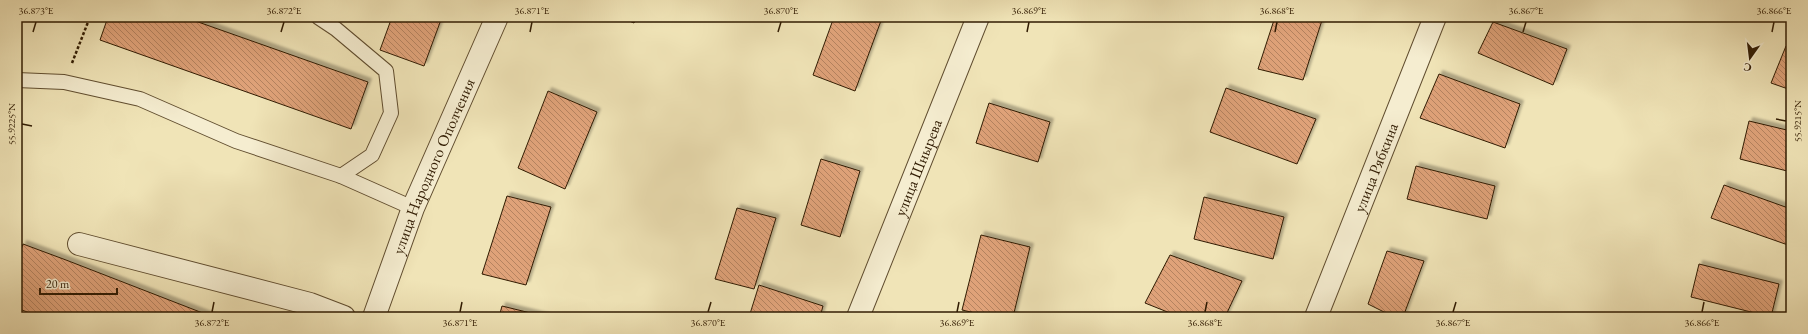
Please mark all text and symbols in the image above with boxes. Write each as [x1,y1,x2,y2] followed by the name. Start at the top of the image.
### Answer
[19,4,54,17] text: 36.873°E
[267,4,302,17] text: 36.872°E
[515,4,550,17] text: 36.871°E
[764,4,799,17] text: 36.870°E
[1012,4,1047,17] text: 36.869°E
[1260,4,1295,17] text: 36.868°E
[1509,4,1544,17] text: 36.867°E
[1757,4,1792,17] text: 36.866°E
[1730,38,1770,78] north arrow
[1742,60,1753,75] text: С
[387,75,480,257] street label: улица Народного Ополчения
[1791,100,1804,142] text: 55.9215°N
[5,103,18,145] text: 55.9225°N
[889,115,947,219] street label: улица Шнырева
[1349,119,1403,215] street label: улица Рябкина
[40,270,117,296] scale bar
[46,276,70,292] text: 20 m
[195,316,230,329] text: 36.872°E
[443,316,478,329] text: 36.871°E
[691,316,726,329] text: 36.870°E
[940,316,975,329] text: 36.869°E
[1188,316,1223,329] text: 36.868°E
[1436,316,1471,329] text: 36.867°E
[1685,316,1720,329] text: 36.866°E

